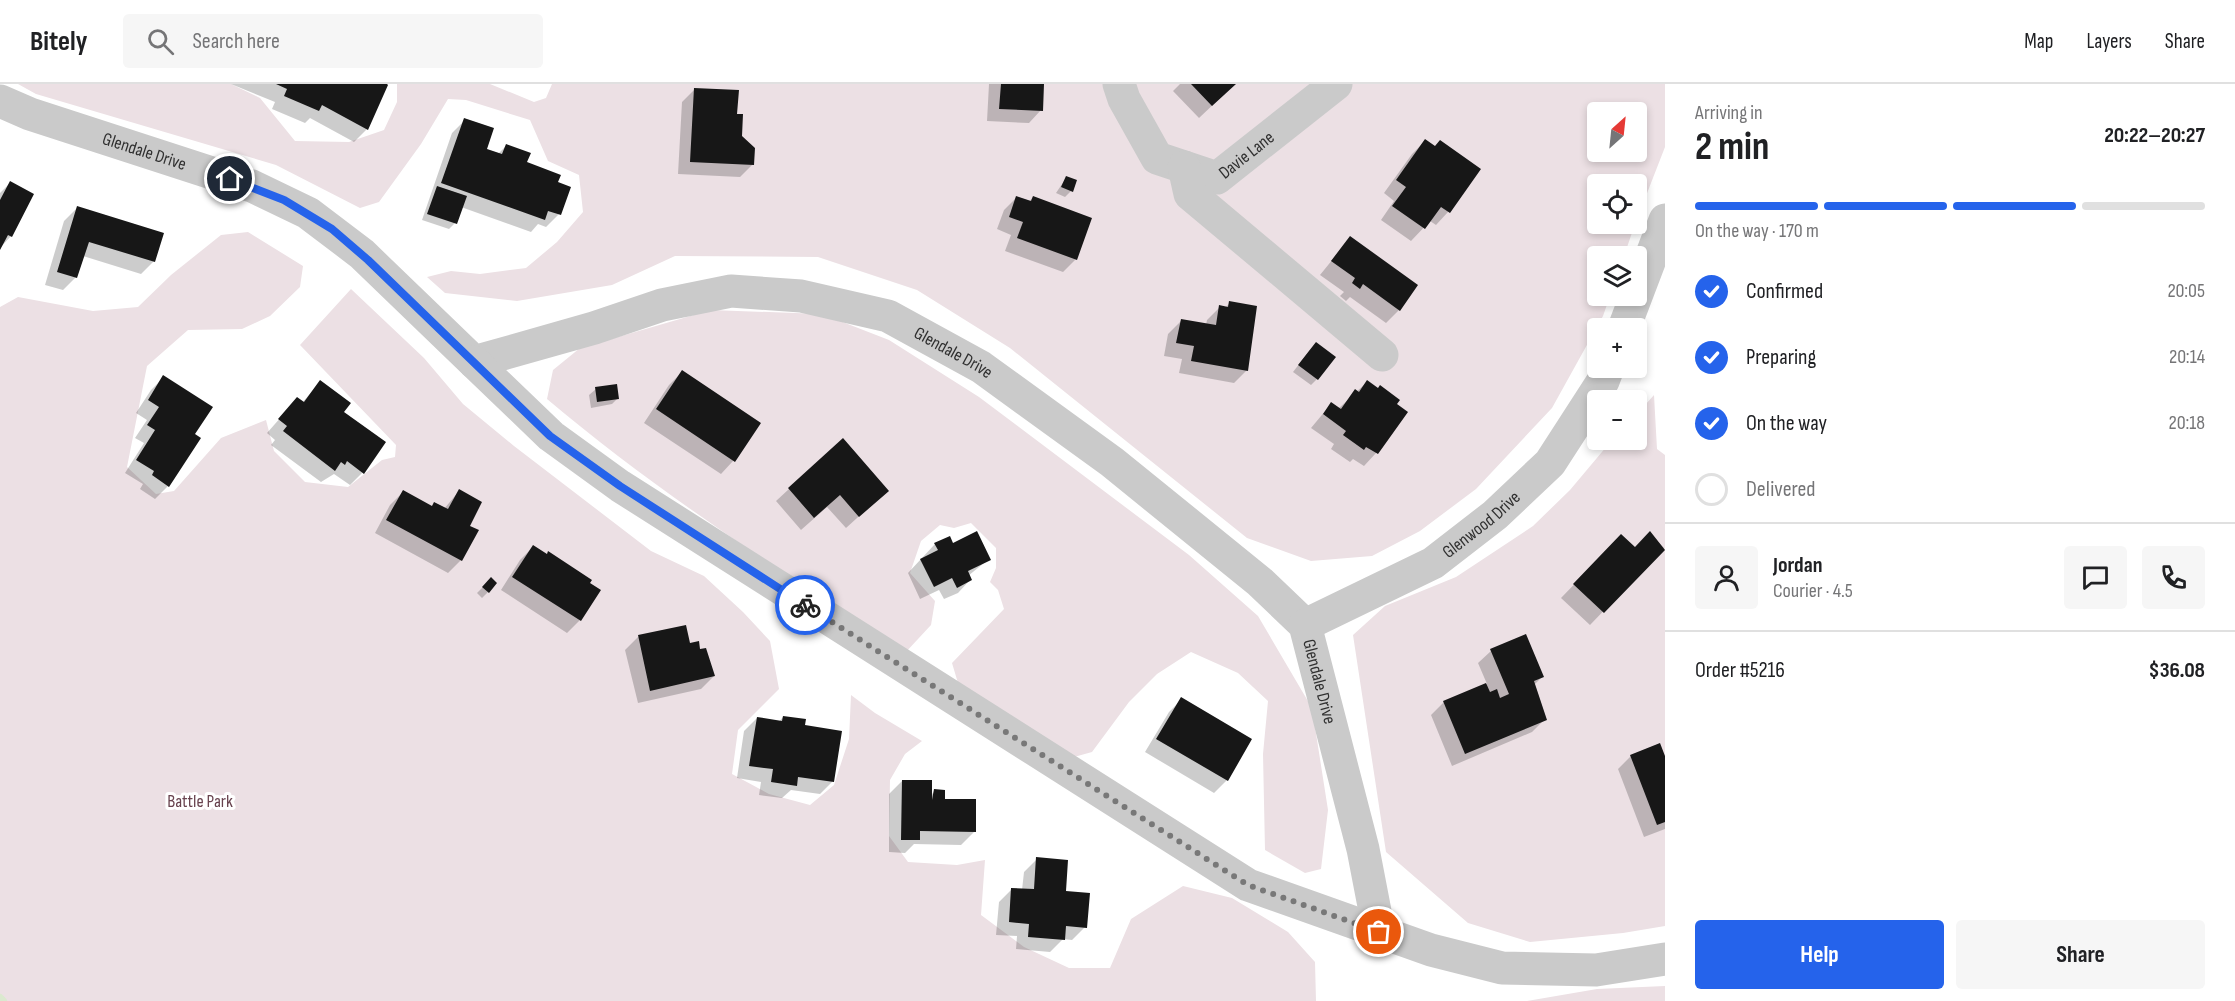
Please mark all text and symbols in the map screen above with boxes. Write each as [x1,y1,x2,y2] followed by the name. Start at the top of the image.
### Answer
[123,14,543,68] search box
[30,25,87,58] text: Bitely
[144,25,177,58] icon: search
[192,28,280,55] text: Search here
[2024,29,2053,54] text: Map
[2086,29,2132,54] text: Layers
[2165,29,2205,54] text: Share
[1695,101,1763,125] text: Arriving in
[1587,102,1647,162] north arrow
[1587,102,1647,450] map controls
[2104,122,2205,149] text: 20:22–20:27
[1695,124,1769,171] text: 2 min
[1215,127,1278,184] street label: Davie Lane
[100,128,189,175] street label: Glendale Drive
[204,153,255,204] pin
[213,162,246,195] icon: home
[1587,174,1647,234] button: locate
[1695,219,1819,243] text: On the way · 170 m
[1587,246,1647,306] button: layers
[1695,275,1728,308] icon: check
[1746,278,1823,305] text: Confirmed
[2167,279,2205,303] text: 20:05
[1587,318,1647,378] button: +
[910,322,997,383] street label: Glendale Drive
[1695,341,1728,374] icon: check
[1746,344,1816,371] text: Preparing
[2169,345,2205,369] text: 20:14
[1587,390,1647,450] button: −
[1695,407,1728,440] icon: check
[1746,410,1827,437] text: On the way
[2169,411,2205,435] text: 20:18
[1746,476,1815,503] text: Delivered
[1438,487,1525,563] street label: Glenwood Drive
[1695,546,1758,609] button: person
[2064,546,2127,609] button: chat
[2142,546,2205,609] button: phone
[1773,552,1822,579] text: Jordan
[775,575,835,635] courier
[1773,579,1853,603] text: Courier · 4.5
[789,589,822,622] icon: bike
[1298,637,1340,726] street label: Glendale Drive
[1695,657,1785,684] text: Order #5216
[2149,657,2205,684] text: $36.08
[167,791,233,812] park label: Battle Park
[1353,906,1404,957] pin
[1362,915,1395,948] icon: bag
[1695,920,1944,989] button: Help
[1956,920,2205,989] button: Share

